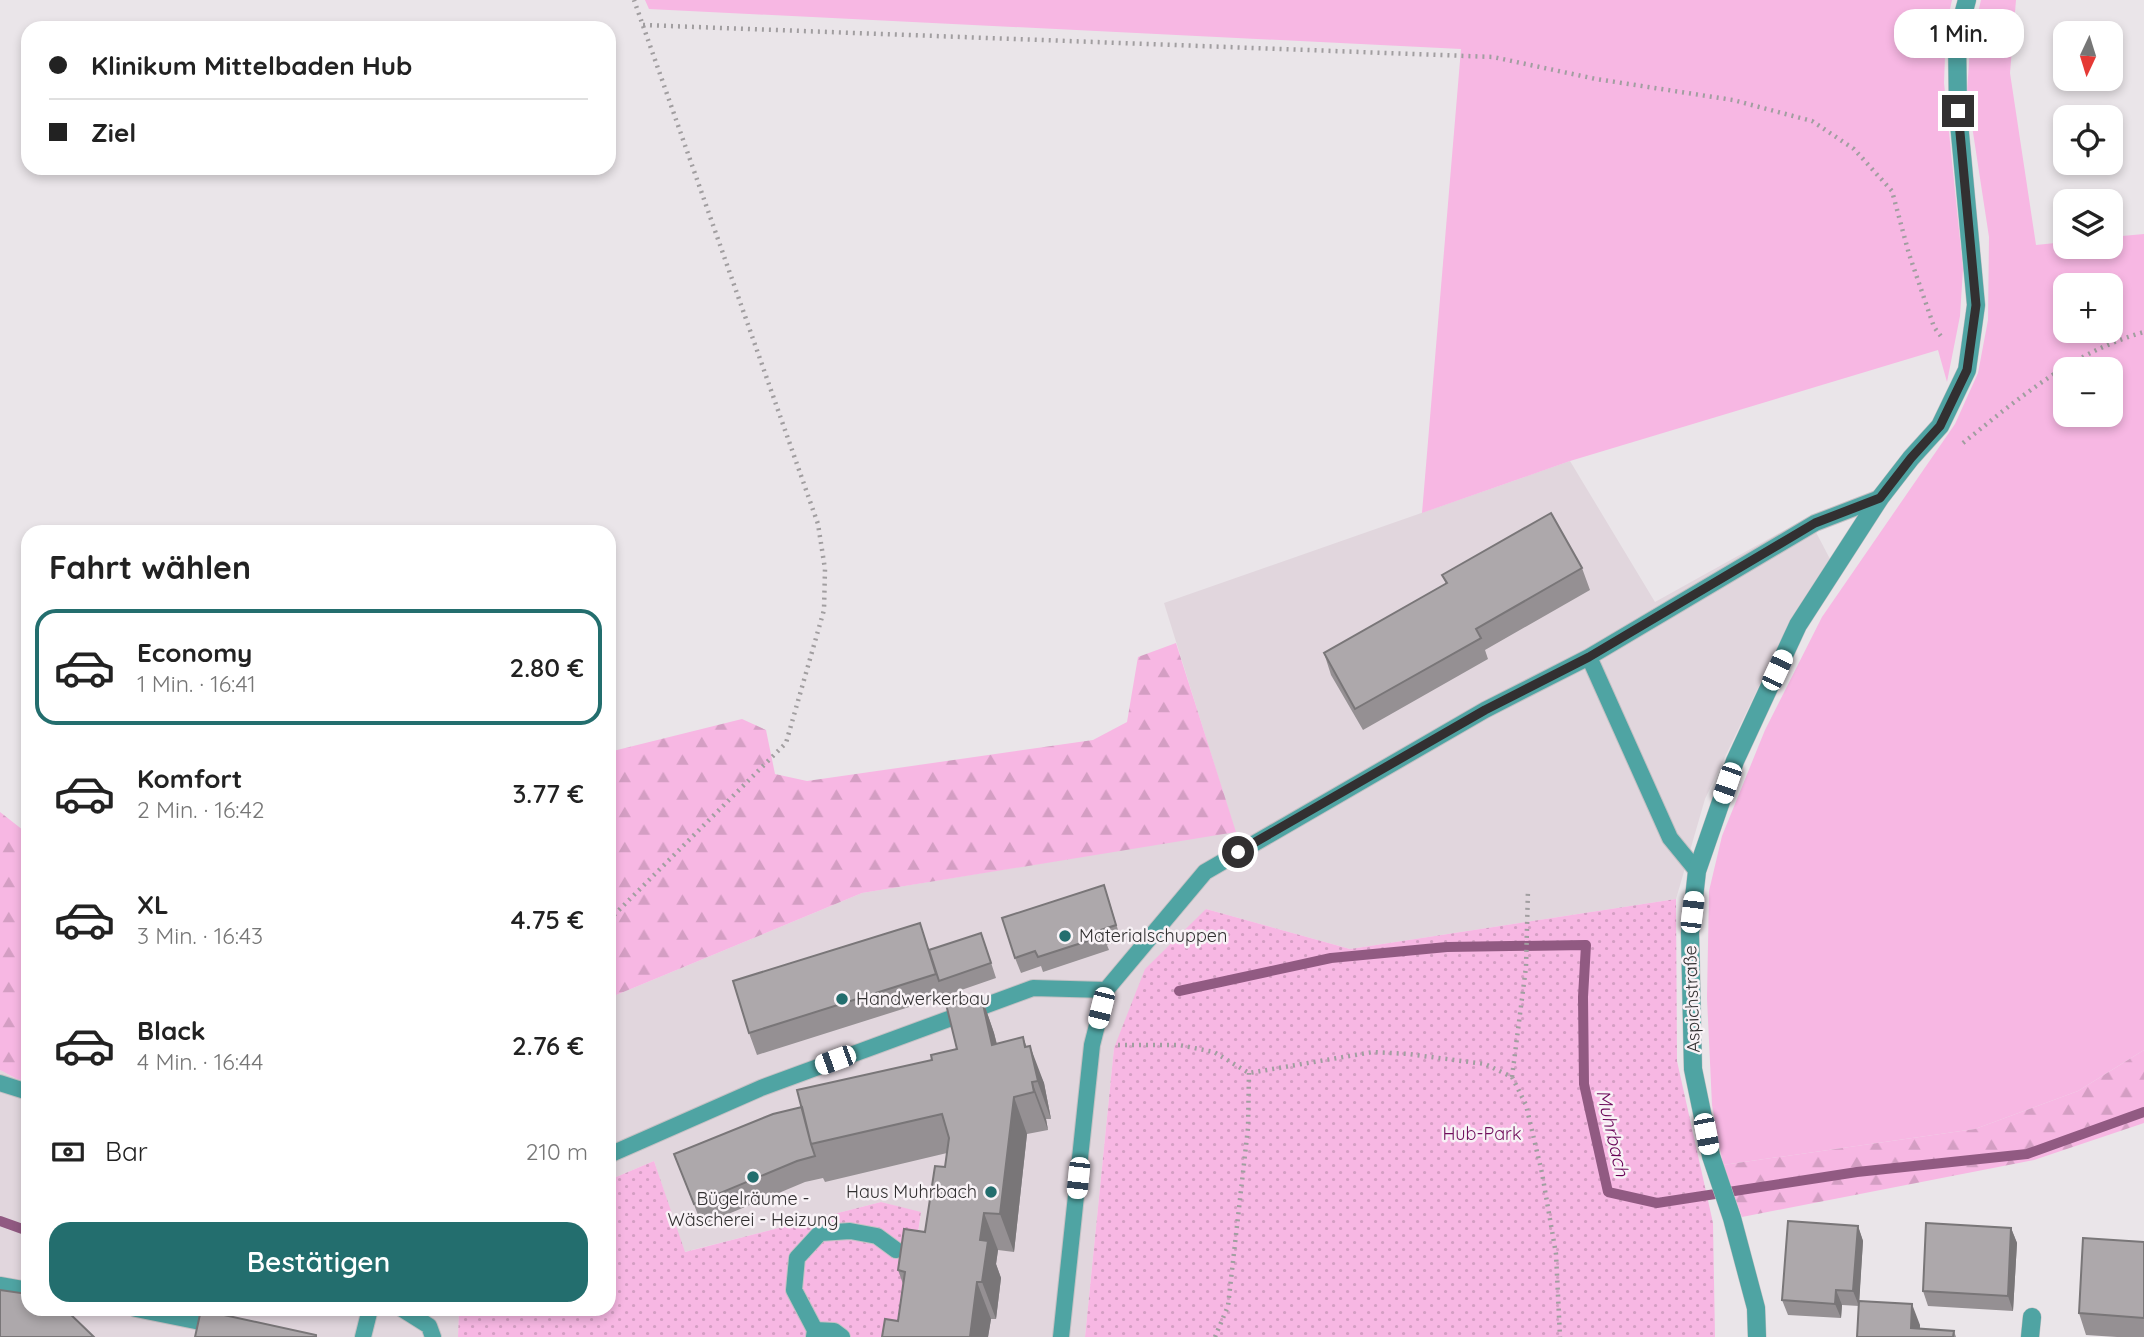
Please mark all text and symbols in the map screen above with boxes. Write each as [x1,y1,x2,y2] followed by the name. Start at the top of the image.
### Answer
[1893,10,2023,58] callout: 1 Min.
[1930,19,1988,48] text: 1 Min.
[2053,21,2123,91] north arrow
[2053,21,2123,427] map controls
[91,49,412,82] text: Klinikum Mittelbaden Hub
[1942,95,1974,127] route end
[2053,105,2123,175] button: locate
[91,116,136,149] text: Ziel
[2053,189,2123,259] button: layers
[2053,273,2123,343] button: +
[2053,357,2123,427] button: −
[49,547,251,587] text: Fahrt wählen
[53,636,116,699] icon: car
[137,636,252,669] text: Economy
[1759,647,1796,693] car
[510,651,584,684] text: 2.80 €
[137,669,256,698] text: 1 Min. · 16:41
[1711,760,1744,806] car
[53,762,116,825] icon: car
[137,762,242,795] text: Komfort
[512,777,584,810] text: 3.77 €
[137,795,265,824] text: 2 Min. · 16:42
[1222,836,1254,868] route start
[53,888,116,951] icon: car
[137,888,169,921] text: XL
[1680,890,1705,934] car
[511,903,584,936] text: 4.75 €
[137,921,263,950] text: 3 Min. · 16:43
[1079,924,1227,947] place label: Materialschuppen
[1057,928,1073,944] marker: Materialschuppen
[1678,945,1705,1053] street label: Aspichstraße
[1086,985,1117,1031] car
[856,987,990,1010] place label: Handwerkerbau
[834,991,850,1007] marker: Handwerkerbau
[53,1014,116,1077] icon: car
[137,1014,206,1047] text: Black
[512,1029,584,1062] text: 2.76 €
[812,1043,859,1077] car
[137,1047,263,1076] text: 4 Min. · 16:44
[1591,1087,1635,1180] water label: Muhrbach
[1692,1111,1721,1157] car
[1442,1122,1522,1145] park label: Hub-Park
[49,1133,87,1171] icon: cash
[105,1135,148,1168] text: Bar
[526,1137,588,1166] text: 210 m
[1066,1156,1091,1200] car
[745,1169,761,1185] marker: Bügelräume - Wäscherei - Heizung
[846,1180,977,1203] place label: Haus Muhrbach
[983,1184,999,1200] marker: Haus Muhrbach
[667,1187,839,1231] place label: Bügelräume - Wäscherei - Heizung
[49,1222,588,1302] button: Bestätigen

